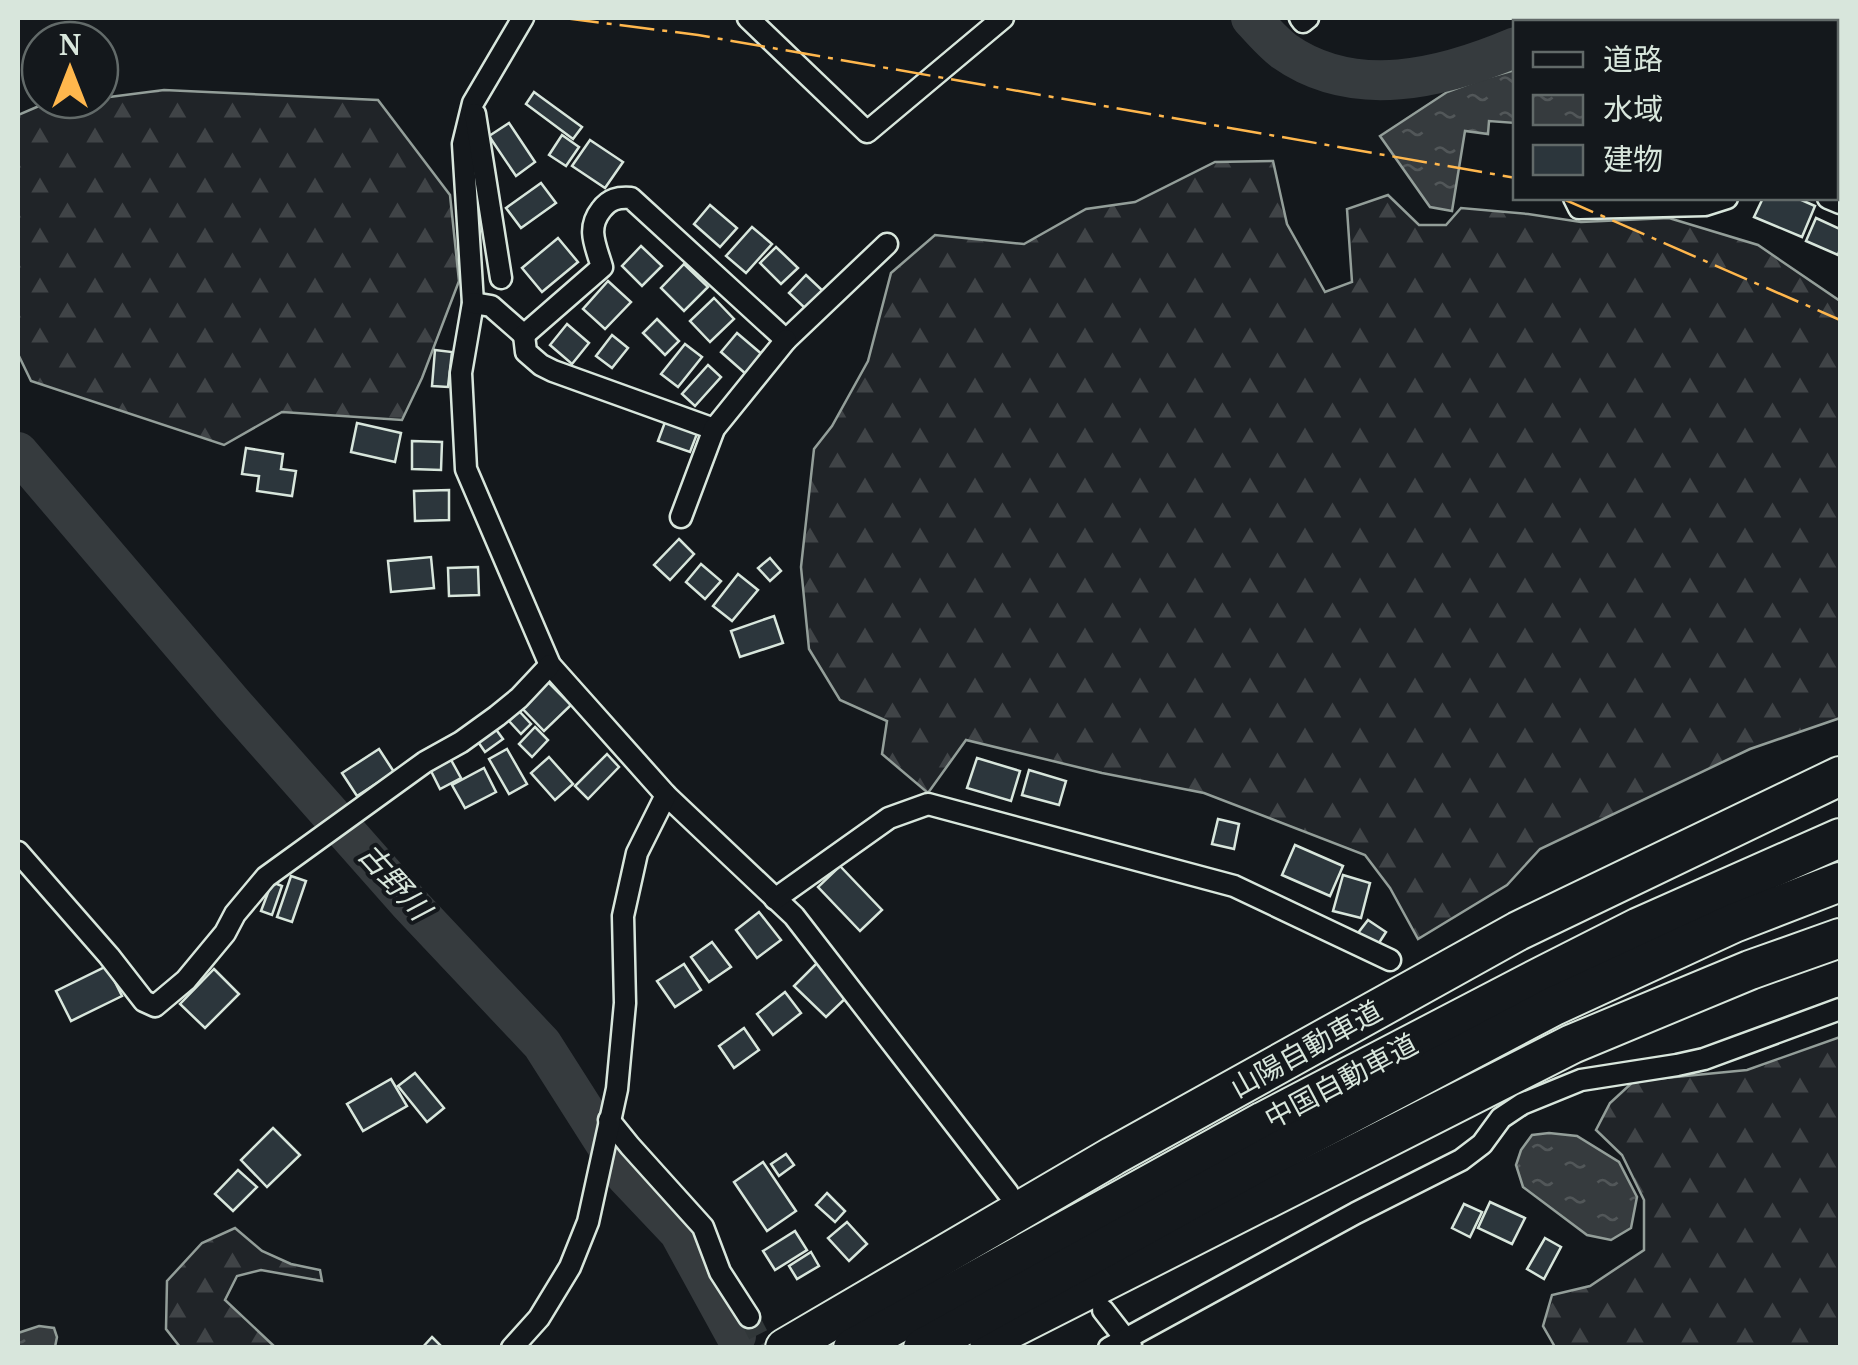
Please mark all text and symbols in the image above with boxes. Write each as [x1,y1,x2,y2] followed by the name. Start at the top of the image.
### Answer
[20,20,120,120] north arrow
[1513,20,1838,200] legend
[59,25,81,63] text: N
[1603,38,1663,79] text: 道路
[1603,88,1663,129] text: 水域
[1603,138,1663,179] text: 建物
[350,834,442,930] water label: 古野川
[1223,991,1388,1105] street label: 山陽自動車道
[1257,1024,1424,1136] street label: 中国自動車道

